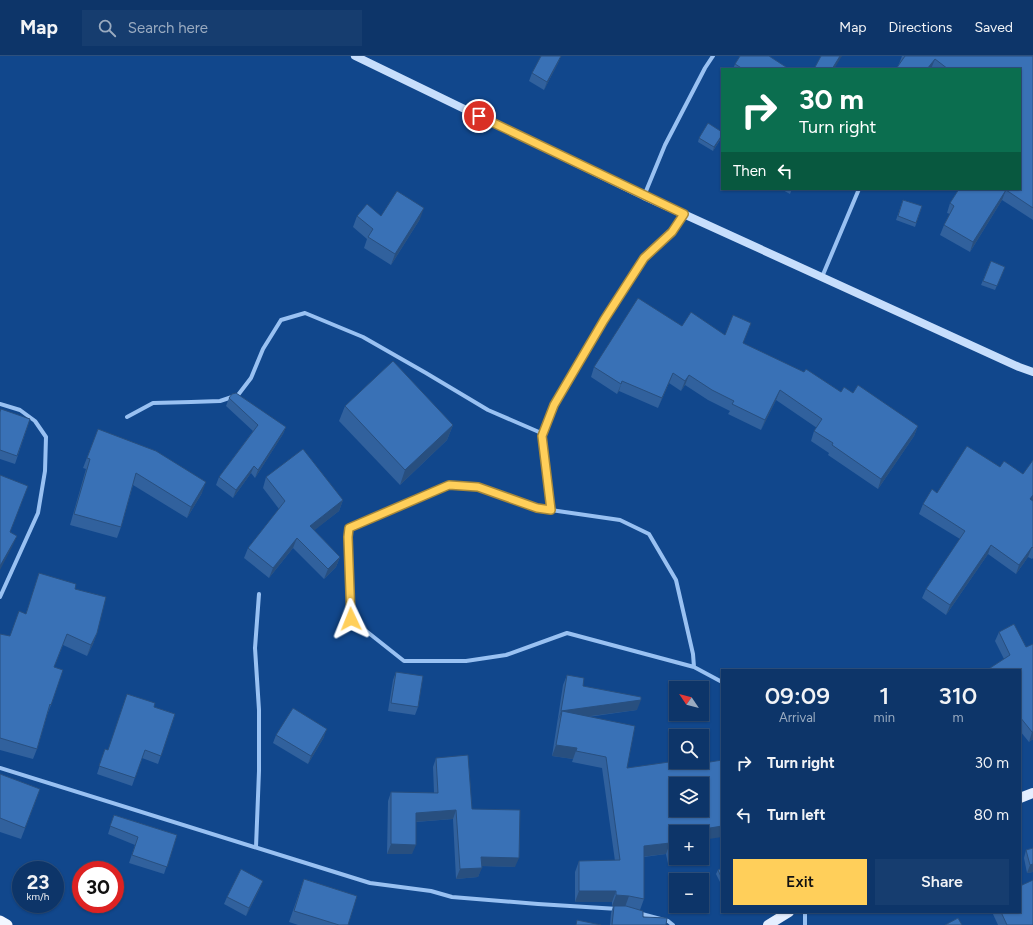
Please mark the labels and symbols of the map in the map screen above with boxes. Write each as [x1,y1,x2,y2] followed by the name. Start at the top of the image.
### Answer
[462,99,496,133] pin
[330,598,372,640] position arrow
[669,681,709,721] north arrow
[72,861,124,913] speed limit sign: 30

